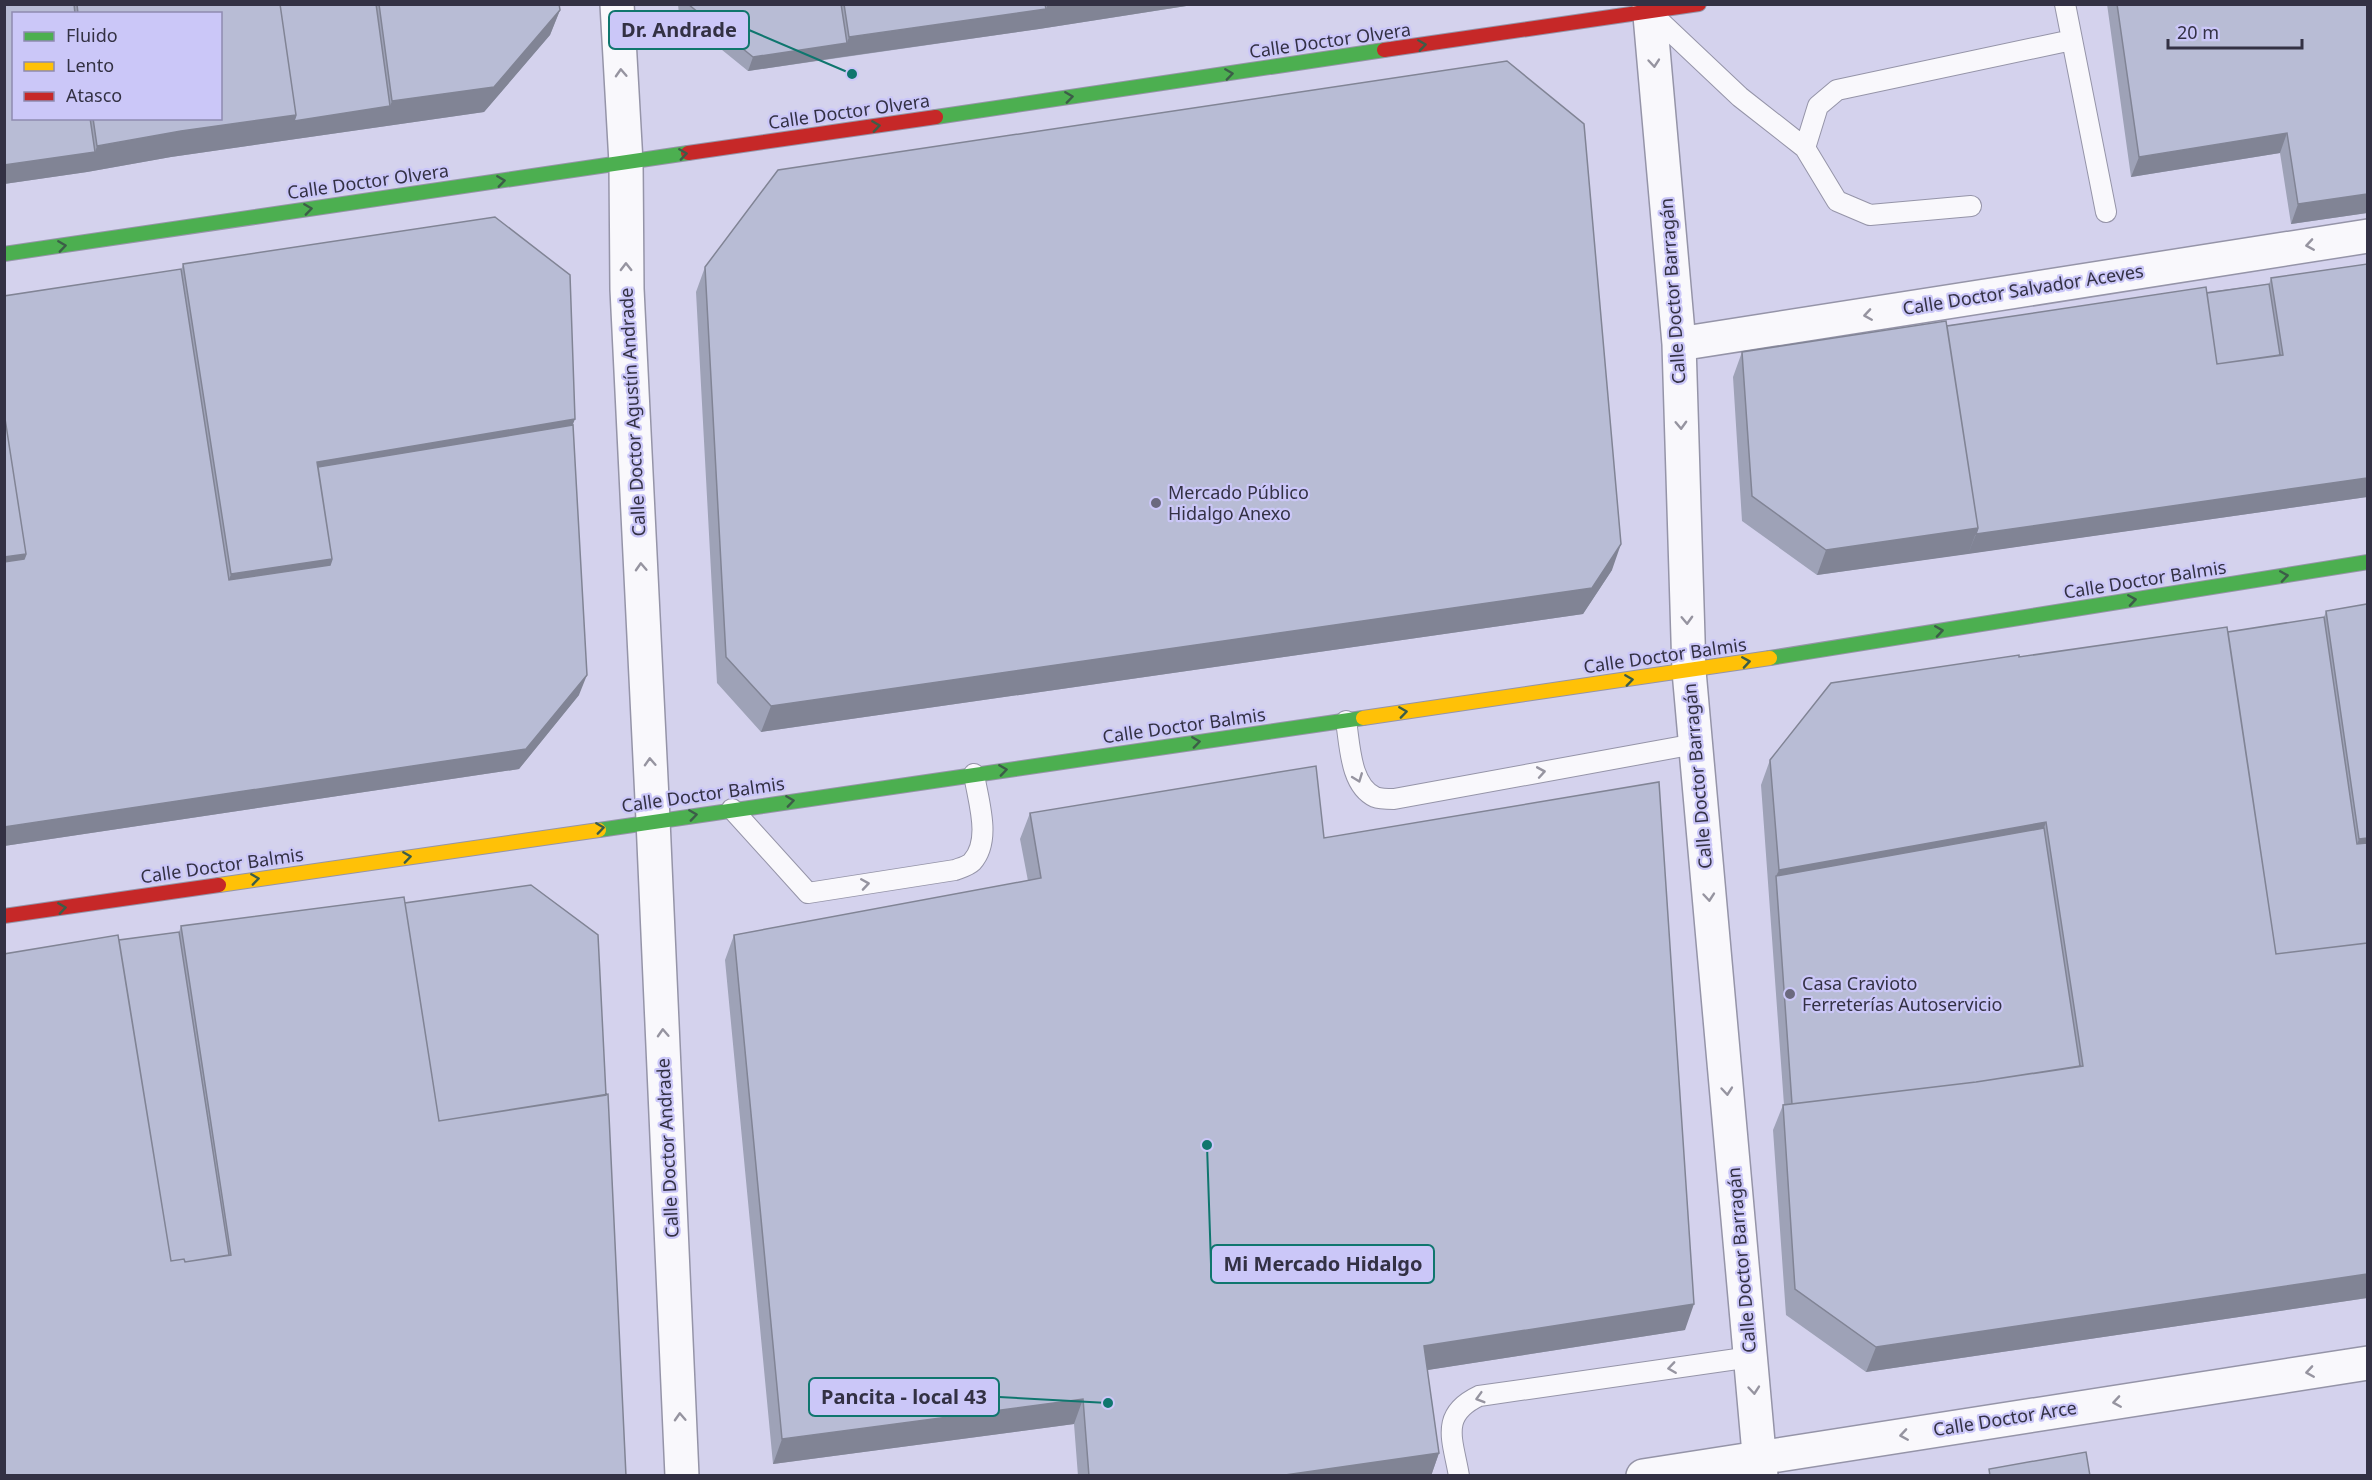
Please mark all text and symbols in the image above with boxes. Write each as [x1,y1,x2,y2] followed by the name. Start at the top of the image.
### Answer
[609,11,749,49] callout: Dr. Andrade
[12,12,222,120] legend
[2168,12,2302,50] scale bar
[621,16,737,43] text: Dr. Andrade
[1248,17,1412,63] street label: Calle Doctor Olvera
[2177,20,2219,44] text: 20 m
[66,23,118,47] text: Fluido
[1418,40,1427,52] one-way arrow
[66,53,114,77] text: Lento
[1647,58,1660,67] one-way arrow
[614,68,627,77] one-way arrow
[1225,68,1234,80] one-way arrow
[66,83,122,107] text: Atasco
[767,88,931,134] street label: Calle Doctor Olvera
[1065,92,1074,104] one-way arrow
[872,120,881,132] one-way arrow
[679,149,688,161] one-way arrow
[286,158,450,204] street label: Calle Doctor Olvera
[496,175,506,188] one-way arrow
[1654,197,1690,385] street label: Calle Doctor Barragán
[304,204,313,216] one-way arrow
[2305,239,2314,251] one-way arrow
[58,240,67,252] one-way arrow
[1901,258,2145,320] street label: Calle Doctor Salvador Aceves
[620,263,633,272] one-way arrow
[613,287,651,537] street label: Calle Doctor Agustín Andrade
[1863,308,1873,320] one-way arrow
[1675,420,1688,429] one-way arrow
[1168,480,1309,525] place label: Mercado Público Hidalgo Anexo
[1149,496,1163,510] marker: Mercado Público Hidalgo Anexo
[2062,554,2228,604] street label: Calle Doctor Balmis
[634,563,647,572] one-way arrow
[2279,570,2289,582] one-way arrow
[2126,594,2136,607] one-way arrow
[1681,615,1693,624] one-way arrow
[1934,625,1944,638] one-way arrow
[1582,632,1748,678] street label: Calle Doctor Balmis
[1741,656,1751,669] one-way arrow
[1624,674,1633,686] one-way arrow
[1677,682,1717,870] street label: Calle Doctor Barragán
[1101,702,1267,748] street label: Calle Doctor Balmis
[1399,707,1408,719] one-way arrow
[1192,737,1201,749] one-way arrow
[644,757,657,766] one-way arrow
[999,765,1008,777] one-way arrow
[1535,766,1545,779] one-way arrow
[620,771,786,817] street label: Calle Doctor Balmis
[1351,772,1363,783] one-way arrow
[785,795,794,807] one-way arrow
[688,809,697,821] one-way arrow
[595,823,605,835] one-way arrow
[139,842,305,888] street label: Calle Doctor Balmis
[402,851,412,864] one-way arrow
[251,874,260,886] one-way arrow
[861,878,870,890] one-way arrow
[1702,892,1715,901] one-way arrow
[58,902,67,914] one-way arrow
[1802,971,2002,1016] place label: Casa Cravioto Ferreterías Autoservicio
[1783,987,1797,1001] marker: Casa Cravioto Ferreterías Autoservicio
[656,1029,669,1038] one-way arrow
[650,1058,684,1238] street label: Calle Doctor Andrade
[1720,1086,1733,1095] one-way arrow
[1721,1166,1761,1354] street label: Calle Doctor Barragán
[1211,1245,1434,1283] callout: Mi Mercado Hidalgo
[1223,1250,1423,1277] text: Mi Mercado Hidalgo
[1668,1362,1677,1374] one-way arrow
[2305,1366,2314,1378] one-way arrow
[809,1378,999,1416] callout: Pancita - local 43
[821,1383,987,1410] text: Pancita - local 43
[1747,1385,1760,1394] one-way arrow
[1475,1390,1485,1403] one-way arrow
[1931,1395,2078,1441] street label: Calle Doctor Arce
[2112,1395,2122,1408] one-way arrow
[673,1413,686,1422] one-way arrow
[1899,1429,1908,1441] one-way arrow

